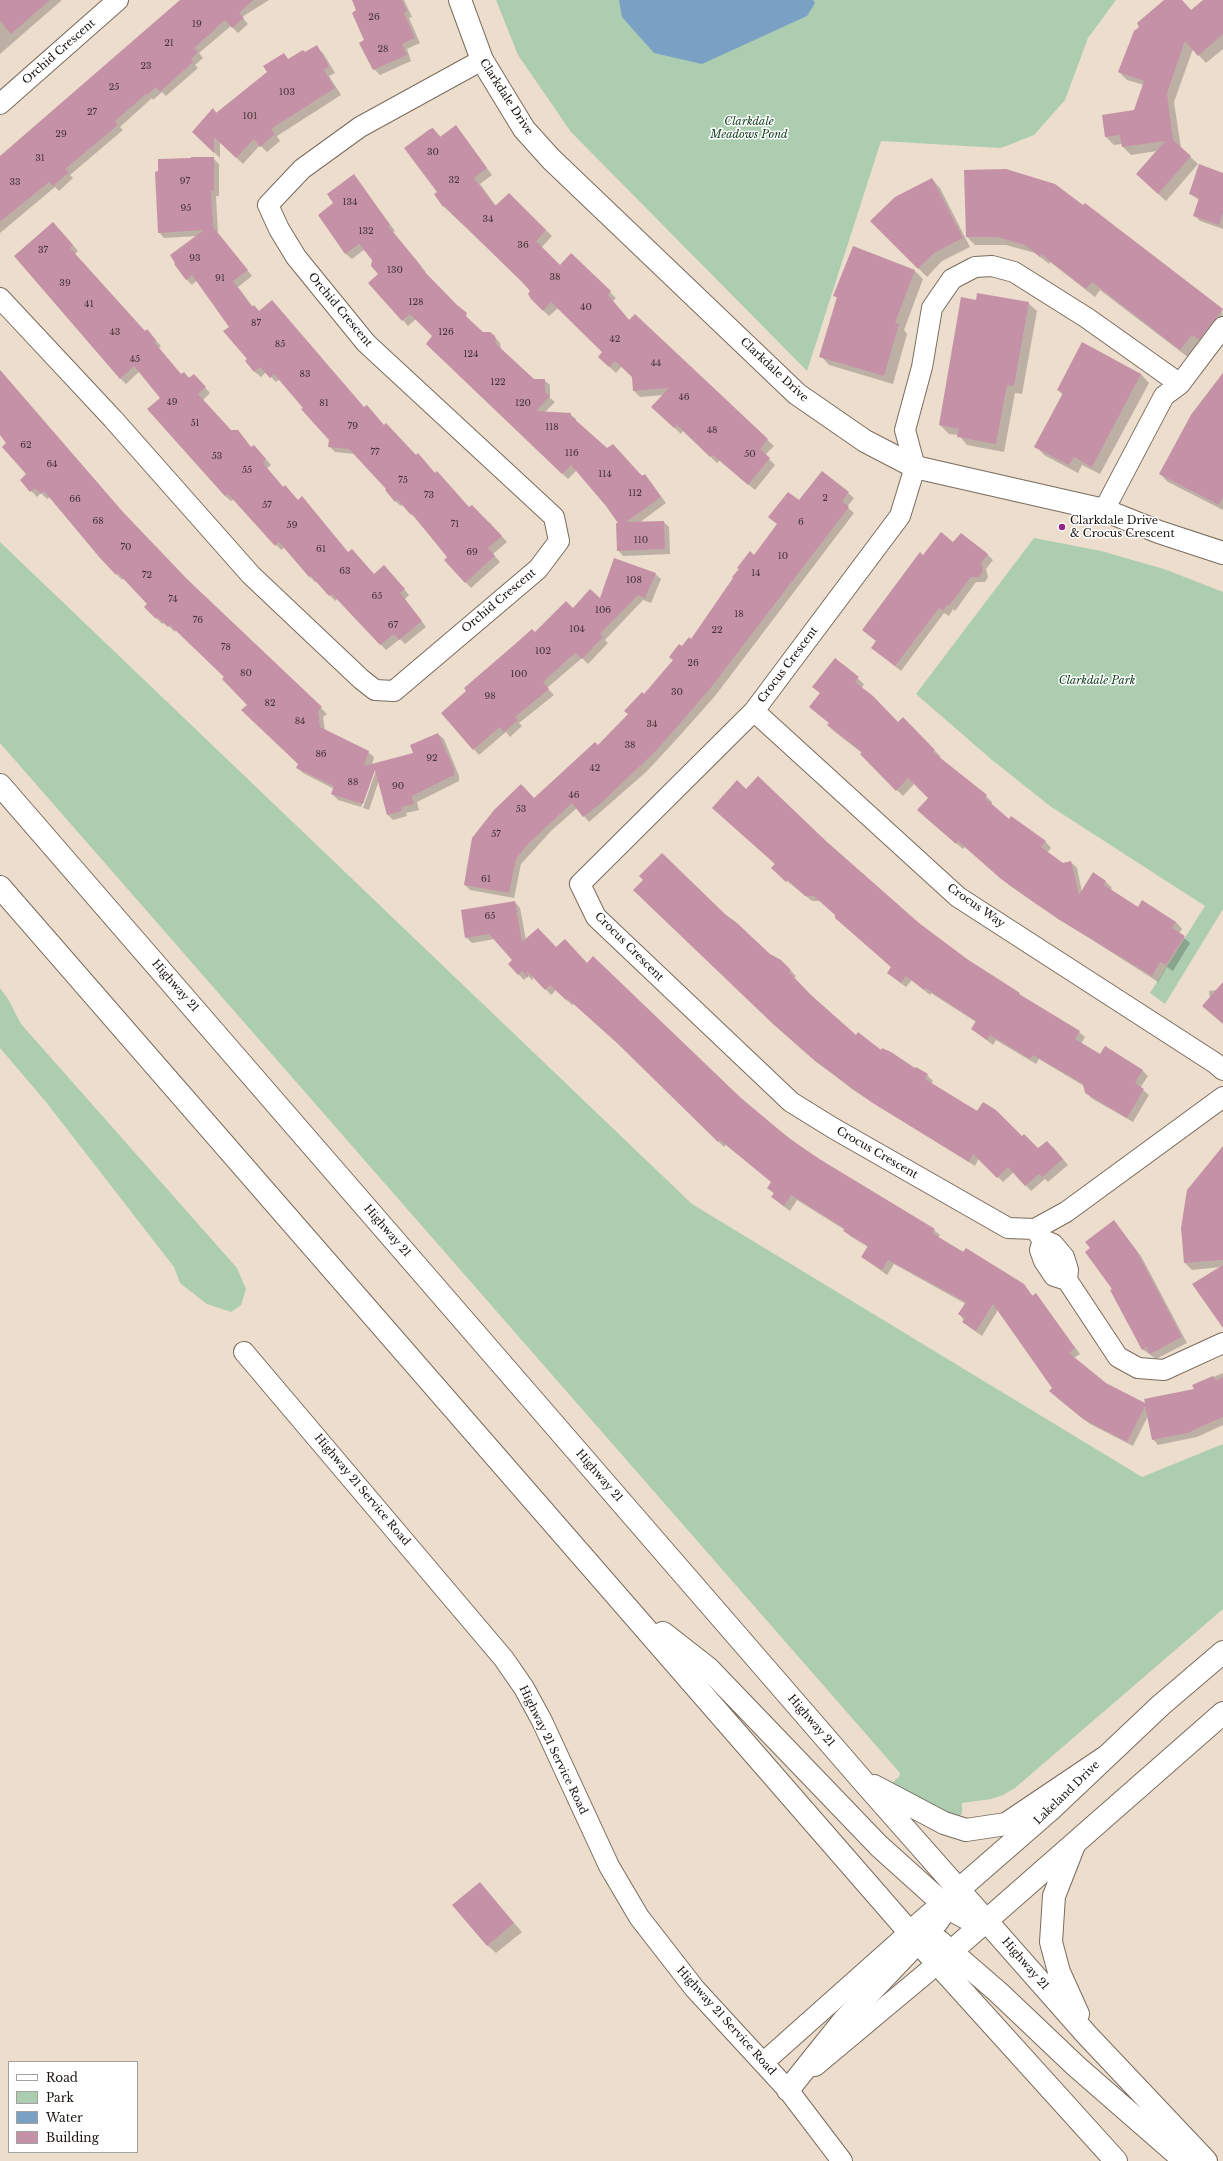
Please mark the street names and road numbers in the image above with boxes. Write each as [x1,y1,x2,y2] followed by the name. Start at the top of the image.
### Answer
[20,17,98,87] street label: Orchid Crescent
[476,56,536,138] street label: Clarkdale Drive
[305,270,375,350] street label: Orchid Crescent
[737,335,811,405] street label: Clarkdale Drive
[459,566,539,636] street label: Orchid Crescent
[755,624,821,706] street label: Crocus Crescent
[945,881,1007,931] street label: Crocus Way
[592,910,666,984] street label: Crocus Crescent
[149,957,201,1015] street label: Highway 21
[834,1124,920,1182] street label: Crocus Crescent
[361,1202,413,1260] street label: Highway 21
[311,1431,413,1549] street label: Highway 21 Service Road
[573,1447,625,1505] street label: Highway 21
[516,1683,590,1817] street label: Highway 21 Service Road
[785,1692,837,1750] street label: Highway 21
[1031,1758,1103,1828] street label: Lakeland Drive
[999,1935,1051,1993] street label: Highway 21
[674,1964,778,2078] street label: Highway 21 Service Road

